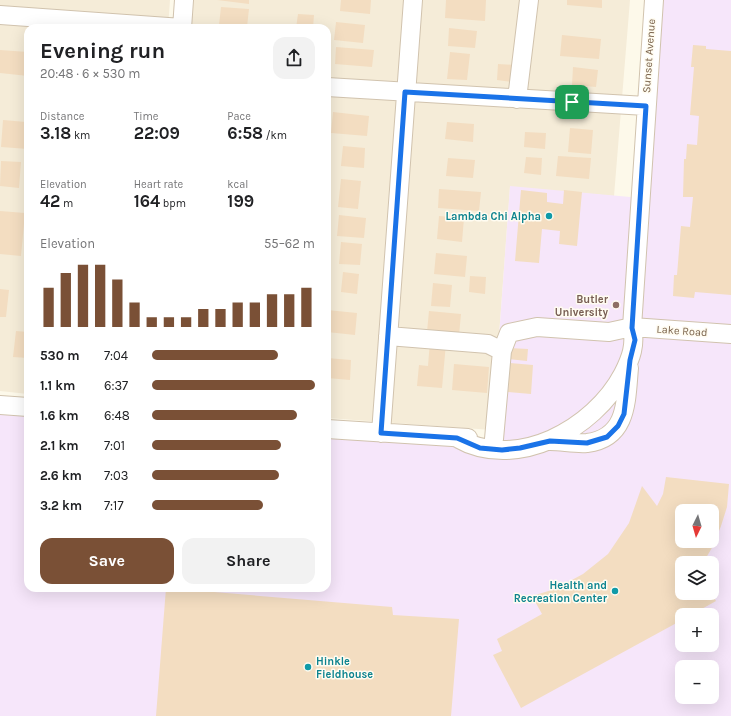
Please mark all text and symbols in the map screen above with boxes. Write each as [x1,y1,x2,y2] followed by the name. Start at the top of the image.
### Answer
[640,18,658,94] street label: Sunset Avenue
[273,37,315,79] button: share
[40,38,165,64] text: Evening run
[40,66,140,81] text: 20:48 · 6 × 530 m
[555,85,589,119] pin
[561,91,583,113] icon: arrive
[40,110,84,123] text: Distance
[134,110,158,123] text: Time
[227,110,251,123] text: Pace
[40,123,71,143] text: 3.18
[134,123,180,143] text: 22:09
[227,123,263,143] text: 6:58
[71,129,90,142] text: km
[263,129,287,142] text: /km
[40,178,87,191] text: Elevation
[134,178,183,191] text: Heart rate
[227,178,248,191] text: kcal
[40,191,60,211] text: 42
[134,191,160,211] text: 164
[227,191,254,211] text: 199
[60,197,73,210] text: m
[160,197,186,210] text: bpm
[446,210,541,223] place label: Lambda Chi Alpha
[544,211,554,221] marker: Lambda Chi Alpha
[40,236,95,251] text: Elevation
[264,236,315,251] text: 55–62 m
[555,293,609,319] place label: Butler University
[611,300,621,310] marker: Butler University
[656,323,708,339] street label: Lake Road
[40,348,80,363] text: 530 m
[104,348,128,363] text: 7:04
[40,378,75,393] text: 1.1 km
[104,378,128,393] text: 6:37
[40,408,79,423] text: 1.6 km
[104,408,130,423] text: 6:48
[40,438,79,453] text: 2.1 km
[104,438,125,453] text: 7:01
[40,468,82,483] text: 2.6 km
[104,468,129,483] text: 7:03
[40,498,82,513] text: 3.2 km
[104,498,124,513] text: 7:17
[675,504,719,548] north arrow
[675,504,719,704] map controls
[40,538,174,584] button: Save
[182,538,315,584] button: Share
[675,556,719,600] button: layers
[514,579,608,605] place label: Health and Recreation Center
[610,586,620,596] marker: Health and Recreation Center
[675,608,719,652] button: +
[316,655,373,681] place label: Hinkle Fieldhouse
[675,660,719,704] button: −
[303,662,313,672] marker: Hinkle Fieldhouse

